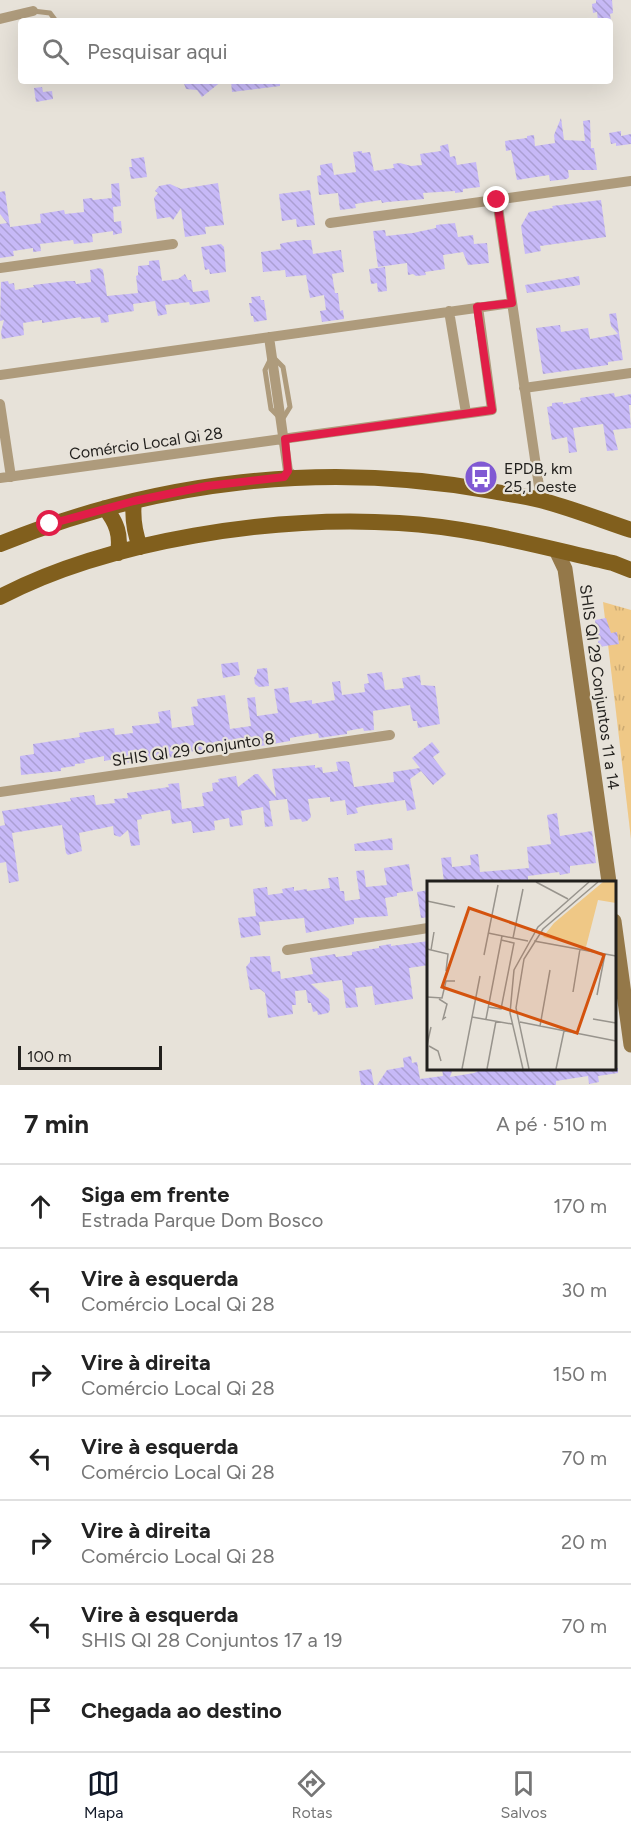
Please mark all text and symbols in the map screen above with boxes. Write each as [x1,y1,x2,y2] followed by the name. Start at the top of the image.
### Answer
[18,18,613,84] search box
[39,35,72,68] icon: search
[87,38,228,65] text: Pesquisar aqui
[483,186,509,212] route end
[68,423,224,464] street label: Comércio Local Qi 28
[463,459,499,495] bus stop icon: EPDB, km 25,1 oeste
[504,459,577,496] place label: EPDB, km 25,1 oeste
[36,510,62,536] route start
[576,583,623,791] street label: SHIS QI 29 Conjuntos 11 a 14
[111,729,275,770] street label: SHIS QI 29 Conjunto 8
[427,881,616,1070] inset map
[18,1043,162,1070] scale bar
[27,1047,72,1066] text: 100 m
[24,1108,89,1140] text: 7 min
[496,1112,607,1136] text: A pé · 510 m
[81,1181,229,1208] text: Siga em frente
[24,1190,57,1223] icon: ahead
[553,1194,607,1218] text: 170 m
[81,1208,323,1232] text: Estrada Parque Dom Bosco
[81,1265,239,1292] text: Vire à esquerda
[24,1274,57,1307] icon: left
[561,1278,607,1302] text: 30 m
[81,1292,275,1316] text: Comércio Local Qi 28
[81,1349,211,1376] text: Vire à direita
[24,1358,57,1391] icon: right
[552,1362,607,1386] text: 150 m
[81,1376,275,1400] text: Comércio Local Qi 28
[81,1433,239,1460] text: Vire à esquerda
[24,1442,57,1475] icon: left
[561,1446,607,1470] text: 70 m
[81,1460,275,1484] text: Comércio Local Qi 28
[81,1517,211,1544] text: Vire à direita
[24,1526,57,1559] icon: right
[561,1530,607,1554] text: 20 m
[81,1544,275,1568] text: Comércio Local Qi 28
[81,1601,239,1628] text: Vire à esquerda
[24,1610,57,1643] icon: left
[561,1614,607,1638] text: 70 m
[81,1628,342,1652] text: SHIS QI 28 Conjuntos 17 a 19
[24,1694,57,1727] icon: arrive
[81,1697,282,1724] text: Chegada ao destino
[84,1767,123,1822] tab: Mapa
[292,1767,332,1822] tab: Rotas
[501,1767,547,1822] tab: Salvos

